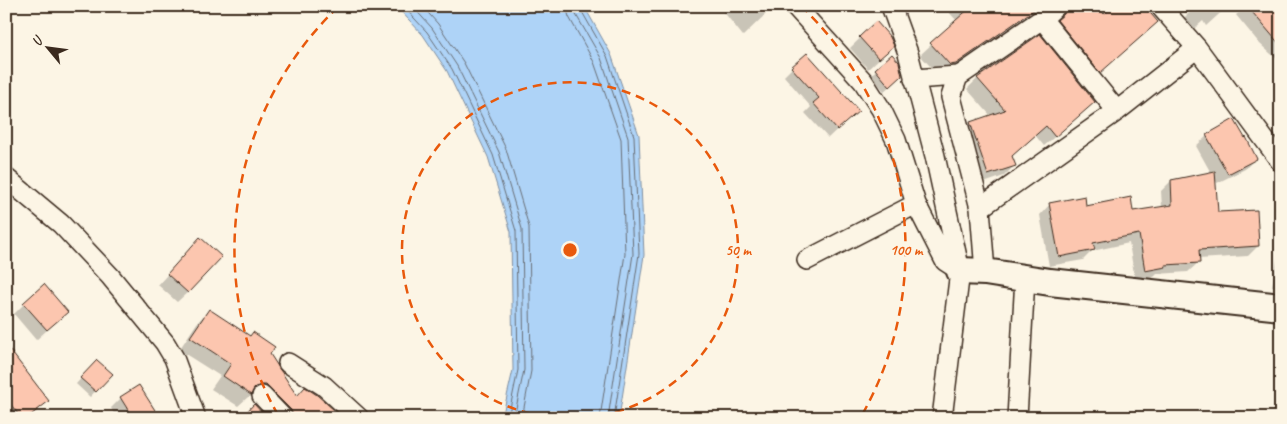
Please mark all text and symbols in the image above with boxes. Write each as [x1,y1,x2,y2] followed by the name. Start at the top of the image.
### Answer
[22,22,72,72] north arrow
[28,32,48,49] text: U
[561,241,579,259] centre of rings
[725,241,752,260] text: 50 m
[890,241,924,260] text: 100 m

